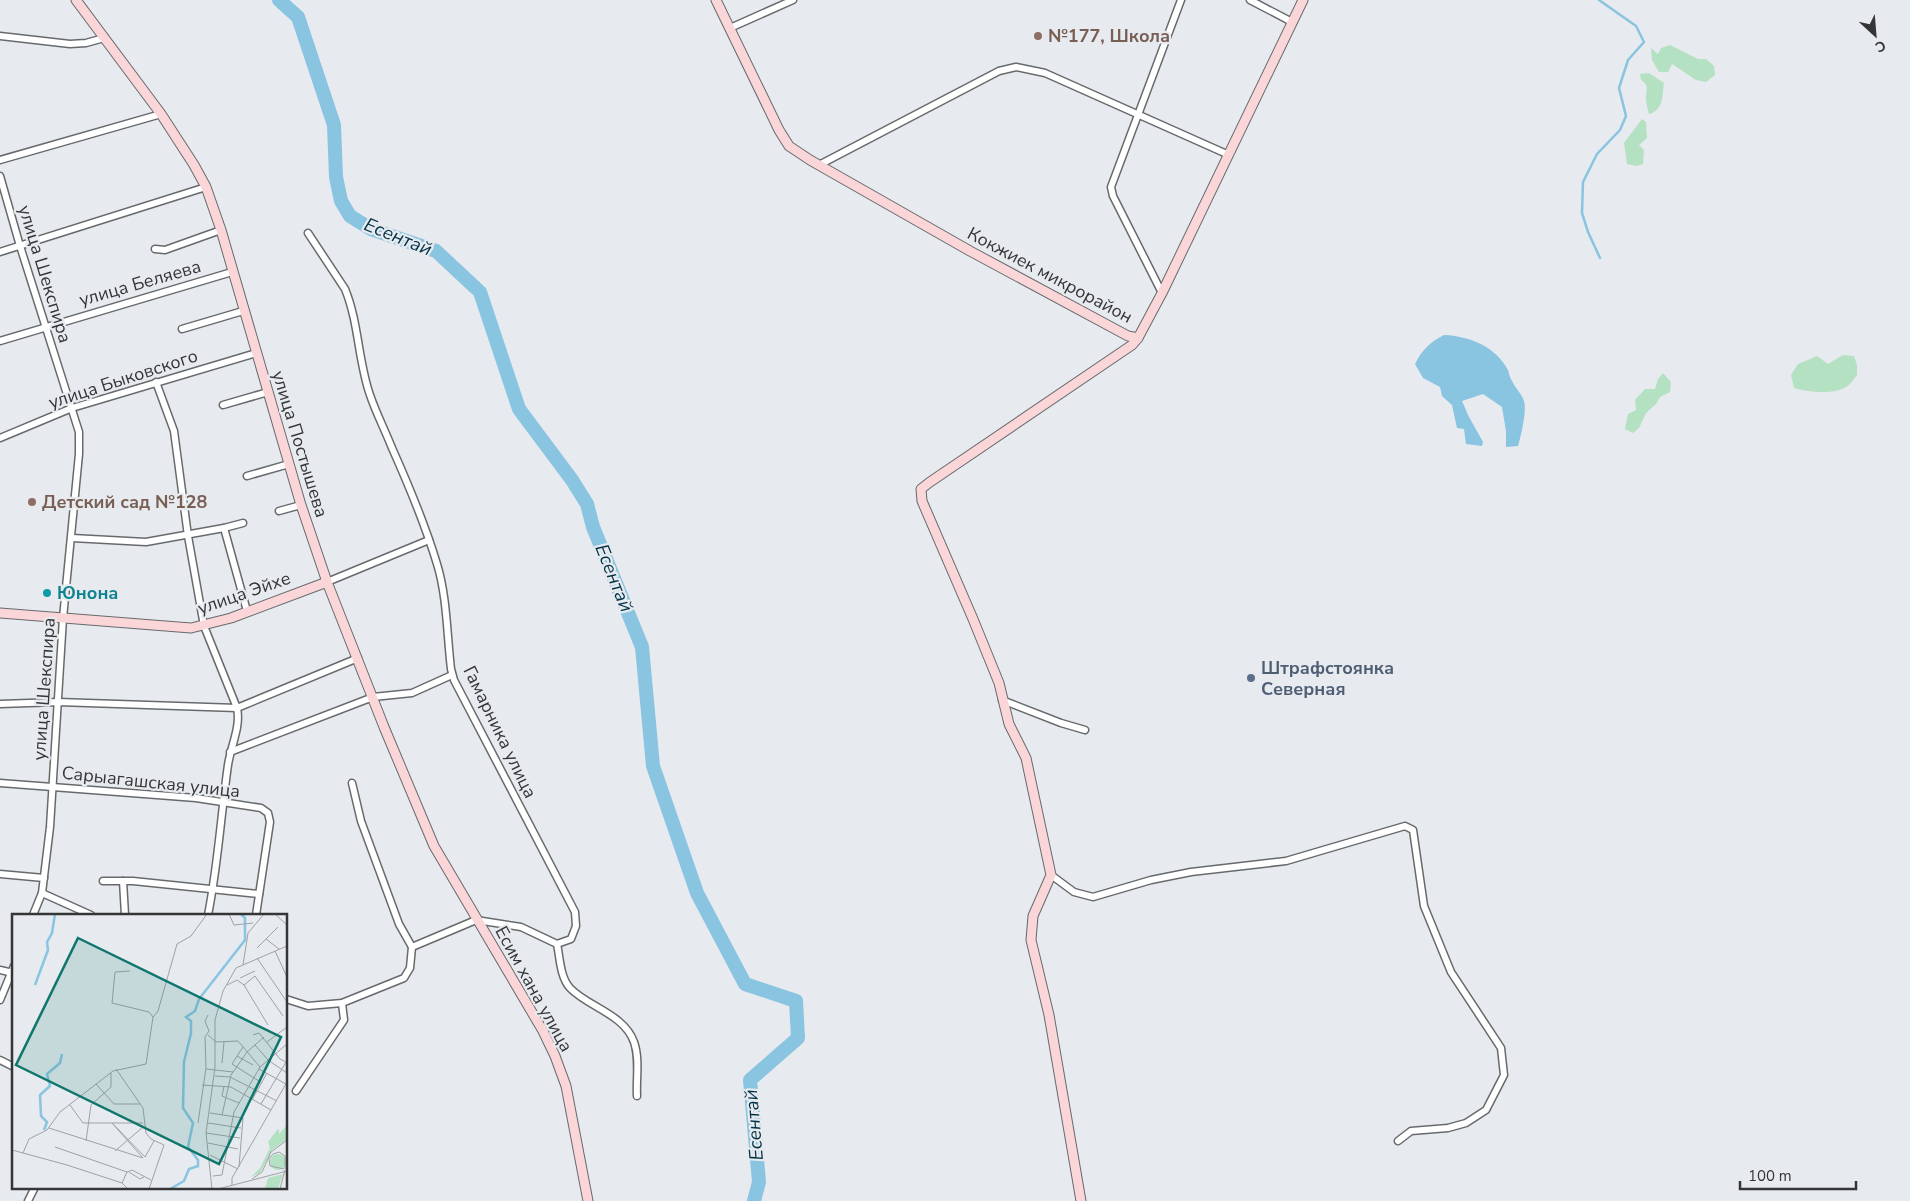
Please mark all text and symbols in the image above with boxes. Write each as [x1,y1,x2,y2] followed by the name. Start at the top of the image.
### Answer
[1850,10,1900,60] north arrow
[1048,24,1170,48] place label: №177, Школа
[1032,30,1044,42] marker: №177, Школа
[1872,36,1889,57] text: С
[13,202,77,346] street label: улица Шекспира
[360,212,436,262] water label: Есентай
[963,221,1137,329] street label: Кокжиек микрорайон
[76,254,204,312] street label: улица Беляева
[45,344,201,414] street label: улица Быковского
[266,368,334,520] street label: улица Постышева
[42,490,208,514] place label: Детский сад №128
[26,496,38,508] marker: Детский сад №128
[589,540,639,616] water label: Есентай
[194,566,294,620] street label: улица Эйхе
[57,581,118,605] place label: Юнона
[41,587,53,599] marker: Юнона
[27,617,61,761] street label: улица Шекспира
[1261,656,1394,701] place label: Штрафстоянка Северная
[458,662,542,802] street label: Гамарника улица
[1245,672,1257,684] marker: Штрафстоянка Северная
[61,761,241,803] street label: Сарыагашская улица
[12,914,288,1188] inset map
[489,922,579,1056] street label: Есим хана улица
[738,1088,770,1162] water label: Есентай
[1740,1158,1856,1190] scale bar
[1748,1166,1792,1186] text: 100 m

